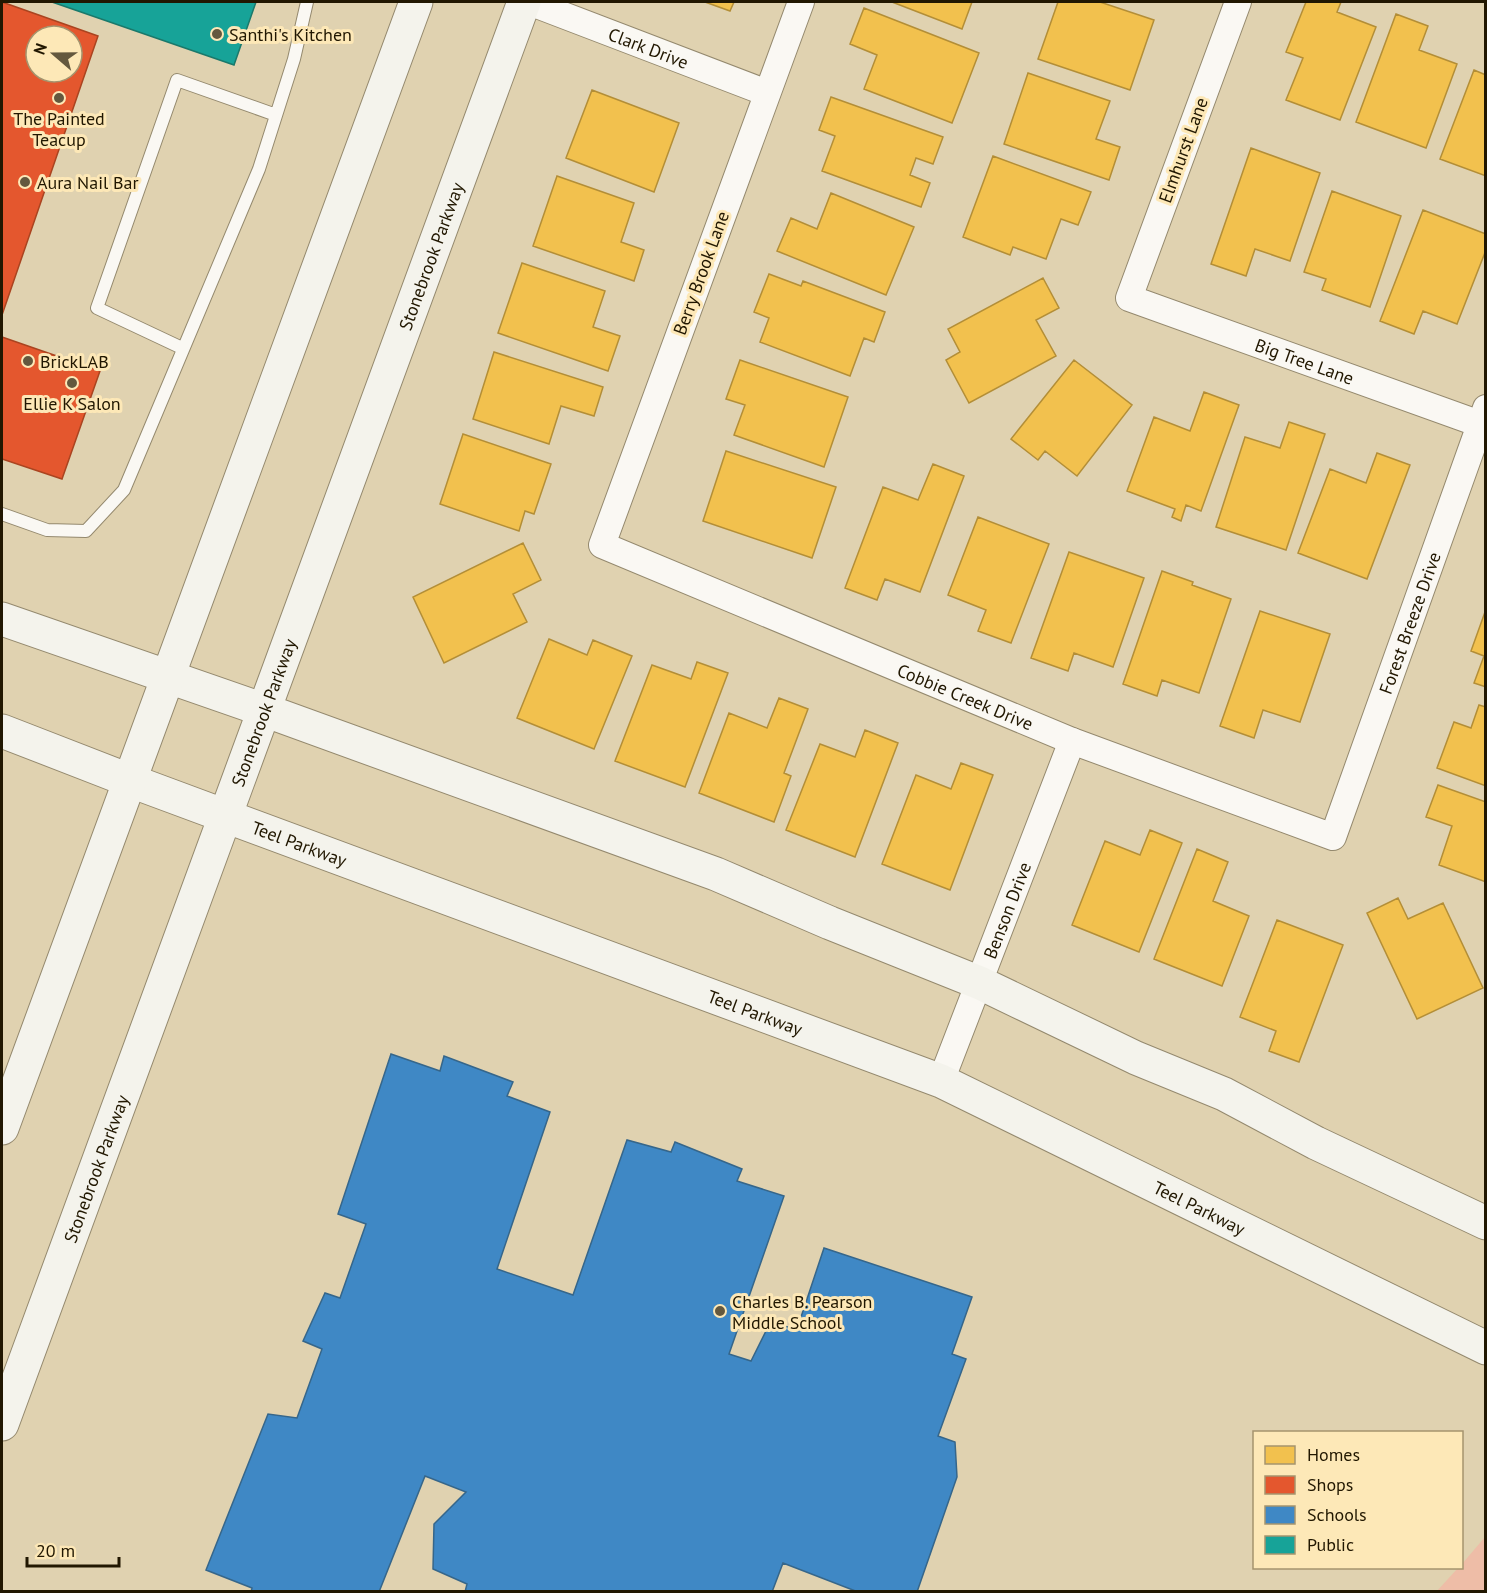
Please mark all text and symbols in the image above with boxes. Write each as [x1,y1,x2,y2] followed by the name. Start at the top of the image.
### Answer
[605,22,692,73] street label: Clark Drive
[229,23,352,46] place label: Santhi's Kitchen
[24,24,84,84] north arrow
[210,27,224,41] marker: Santhi's Kitchen
[29,41,51,57] text: N
[52,91,66,105] marker: The Painted Teacup
[1153,94,1213,206] street label: Elmhurst Lane
[13,107,105,151] place label: The Painted Teacup
[37,171,139,194] place label: Aura Nail Bar
[18,175,32,189] marker: Aura Nail Bar
[393,178,469,333] street label: Stonebrook Parkway
[668,208,734,338] street label: Berry Brook Lane
[1252,333,1357,389] street label: Big Tree Lane
[40,350,109,373] place label: BrickLAB
[21,354,35,368] marker: BrickLAB
[65,376,79,390] marker: Ellie K Salon
[23,392,121,415] place label: Ellie K Salon
[1373,549,1445,697] street label: Forest Breeze Drive
[226,635,301,790] street label: Stonebrook Parkway
[894,658,1037,735] street label: Cobbie Creek Drive
[249,815,351,872] street label: Teel Parkway
[978,859,1036,962] street label: Benson Drive
[705,984,806,1040] street label: Teel Parkway
[58,1091,134,1246] street label: Stonebrook Parkway
[1150,1175,1250,1240] street label: Teel Parkway
[732,1290,872,1334] place label: Charles B. Pearson Middle School
[713,1304,727,1318] marker: Charles B. Pearson Middle School
[1253,1431,1463,1569] legend
[1307,1443,1360,1466] text: Homes
[1307,1473,1353,1496] text: Shops
[1307,1503,1367,1526] text: Schools
[27,1530,118,1568] scale bar
[1307,1533,1354,1556] text: Public
[36,1539,75,1562] text: 20 m

